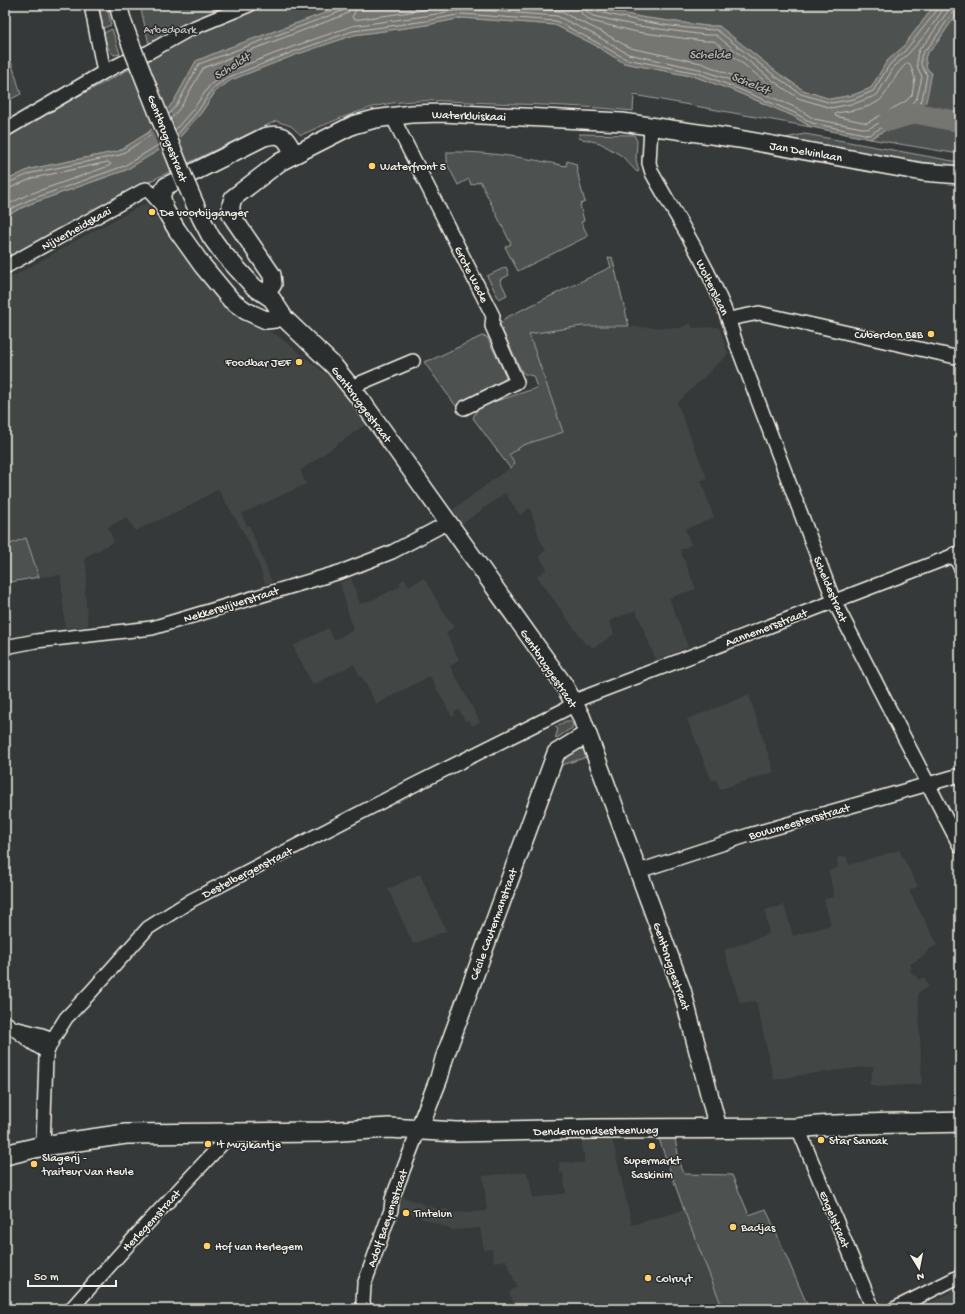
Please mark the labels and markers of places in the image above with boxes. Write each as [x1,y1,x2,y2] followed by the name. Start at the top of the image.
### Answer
[367,161,377,171] marker: Waterfront 5
[380,161,446,175] place label: Waterfront 5
[147,207,157,217] marker: De voorbijganger
[159,207,249,221] place label: De voorbijganger
[854,329,924,343] place label: Cuberdon B&B
[926,329,936,339] marker: Cuberdon B&B
[224,357,292,371] place label: Foodbar JEF
[294,357,304,367] marker: Foodbar JEF
[816,1135,826,1145] marker: Star Sancak
[829,1135,889,1149] place label: Star Sancak
[203,1139,213,1149] marker: 't Muzikantje
[216,1139,282,1153] place label: 't Muzikantje
[647,1141,657,1151] marker: Supermarkt Saskinim
[41,1152,134,1180] place label: Slagerij - traiteur Van Heule
[623,1155,682,1183] place label: Supermarkt Saskinim
[29,1159,39,1169] marker: Slagerij - traiteur Van Heule
[401,1208,411,1218] marker: Tintelun
[413,1208,452,1222] place label: Tintelun
[728,1222,738,1232] marker: Badjas
[740,1222,776,1236] place label: Badjas
[202,1241,212,1251] marker: Hof van Herlegem
[215,1241,303,1255] place label: Hof van Herlegem
[643,1273,653,1283] marker: Colruyt
[656,1273,693,1287] place label: Colruyt

